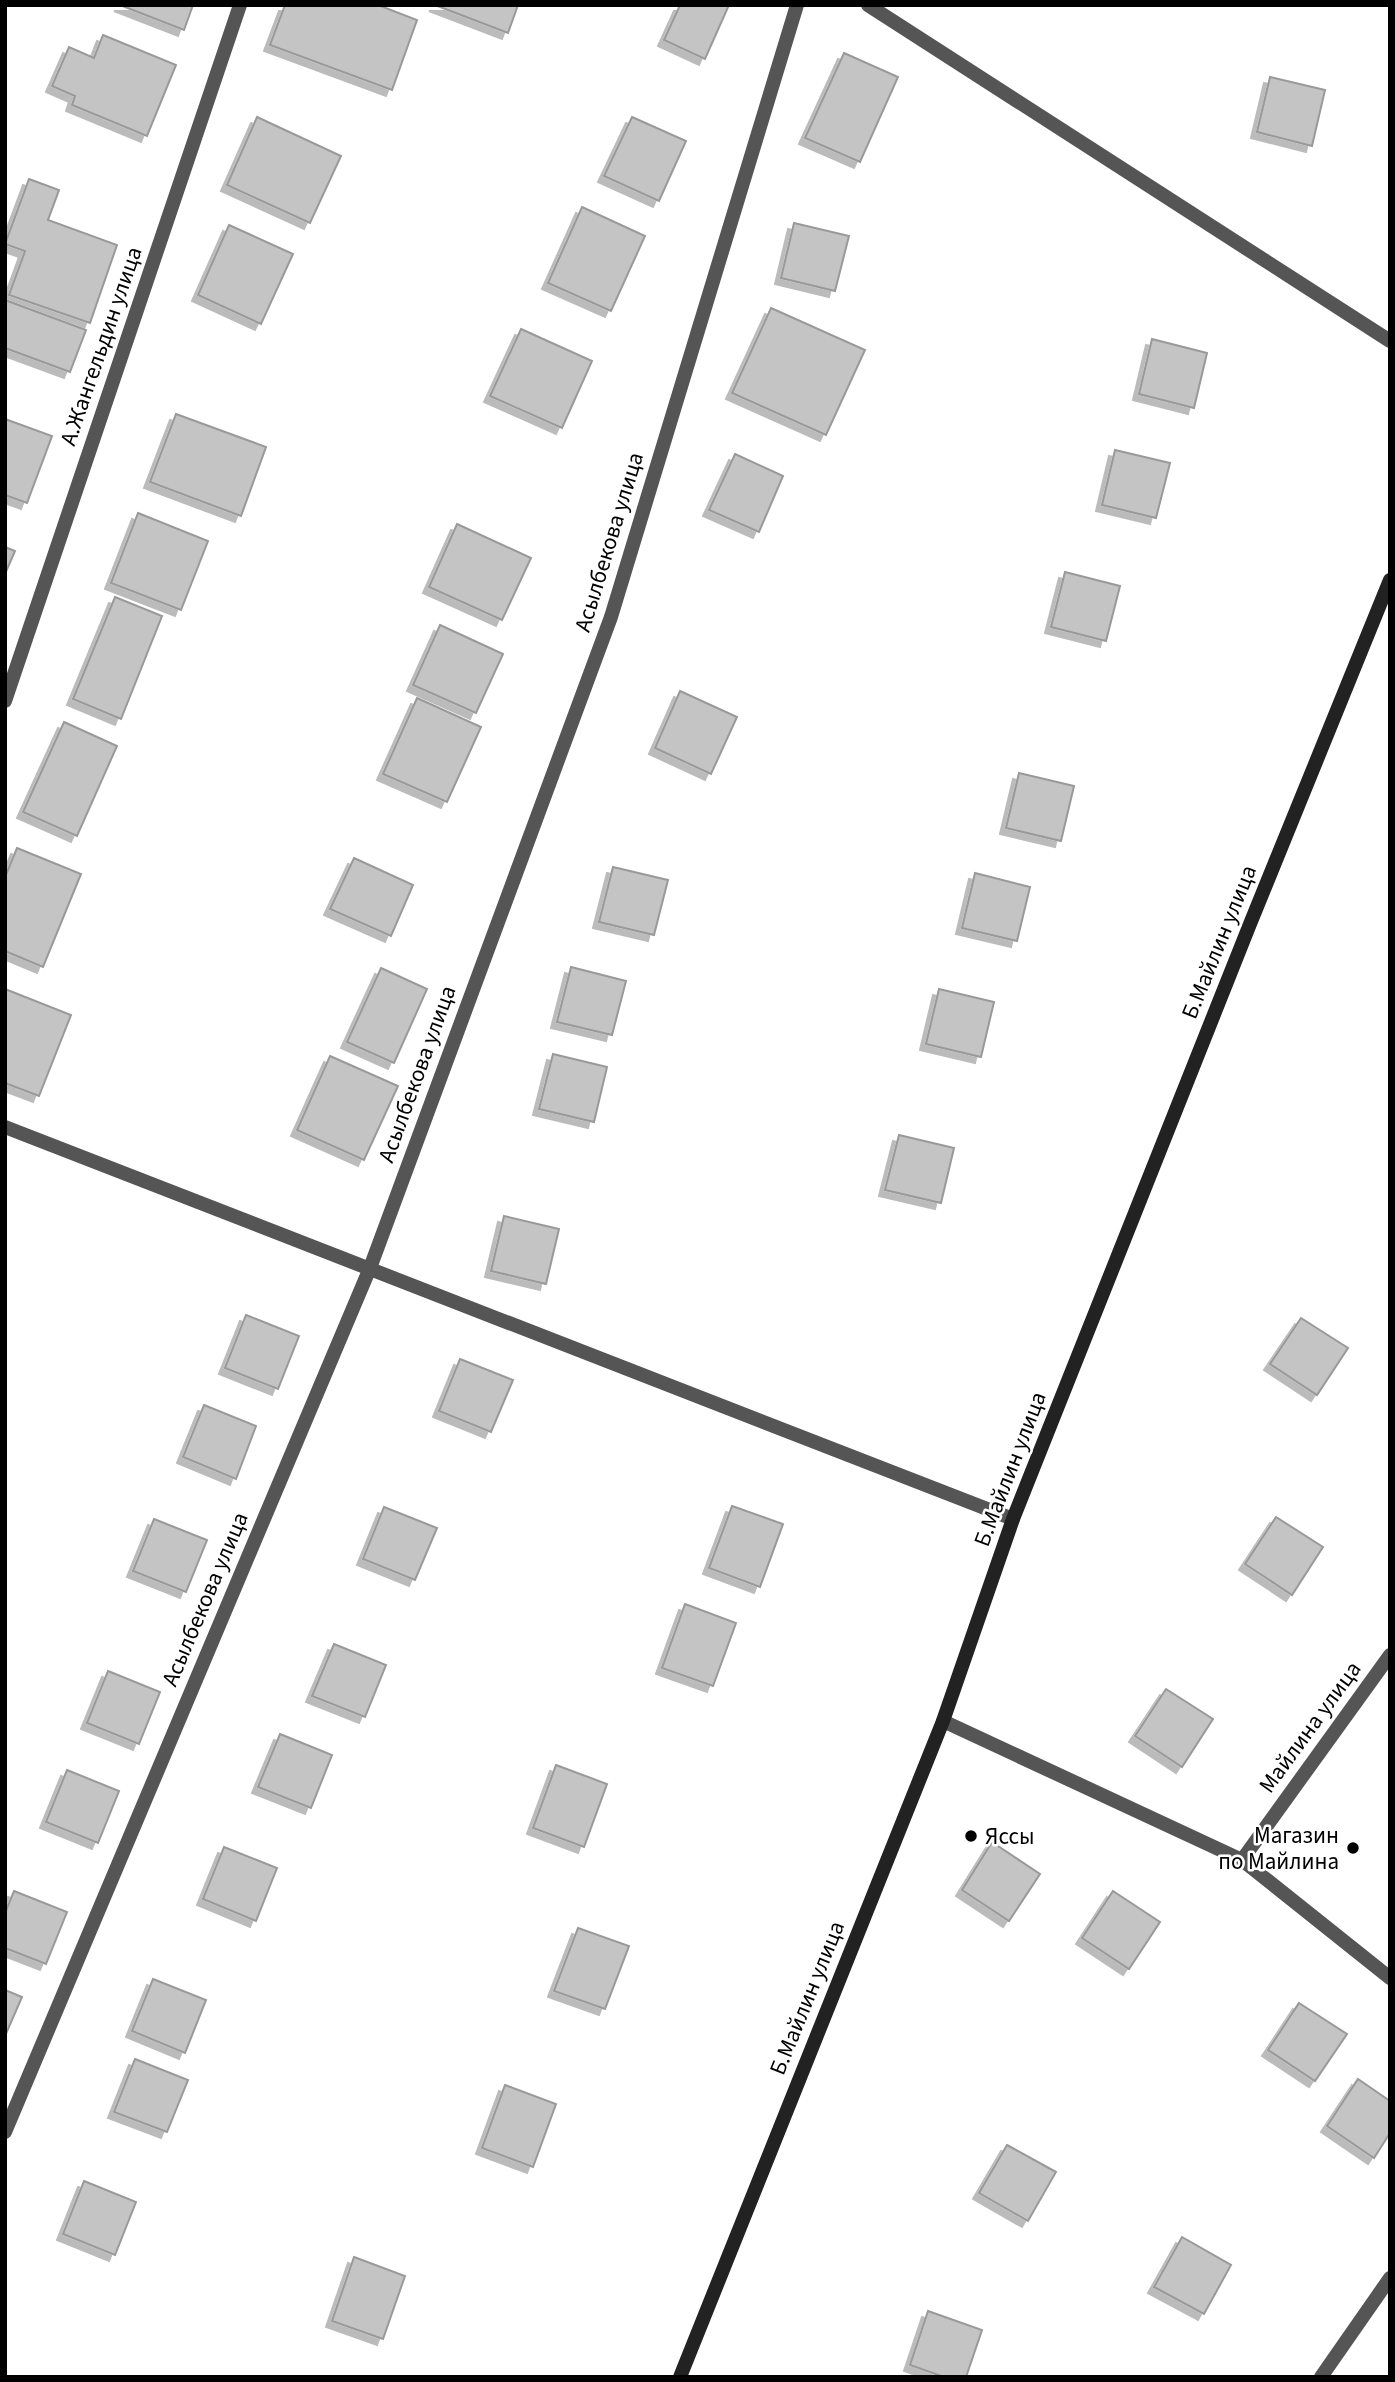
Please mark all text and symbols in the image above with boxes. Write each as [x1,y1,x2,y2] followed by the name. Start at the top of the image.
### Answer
[51,242,151,450] street label: А.Жангельдин улица
[566,448,652,636] street label: Асылбекова улица
[1173,860,1265,1024] street label: Б.Майлин улица
[370,981,464,1167] street label: Асылбекова улица
[965,1387,1055,1551] street label: Б.Майлин улица
[153,1507,257,1691] street label: Асылбекова улица
[1251,1654,1369,1800] street label: Майлина улица
[1218,1819,1339,1878] place label: Магазин по Майлина
[985,1820,1034,1853] place label: Яссы
[963,1828,979,1844] marker: Яссы
[1345,1840,1361,1856] marker: Магазин по Майлина
[761,1916,853,2080] street label: Б.Майлин улица

